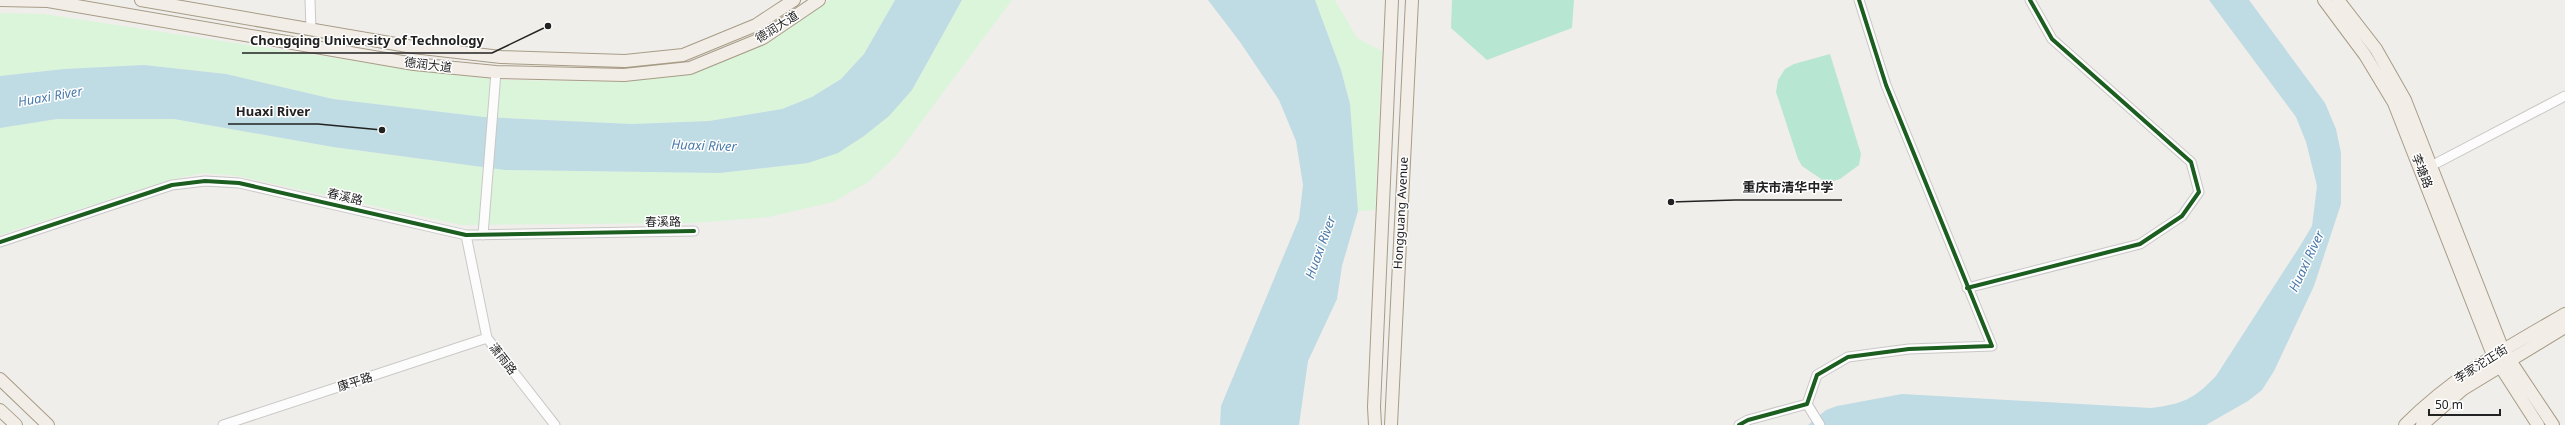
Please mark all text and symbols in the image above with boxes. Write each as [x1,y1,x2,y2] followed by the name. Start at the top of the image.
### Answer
[752,7,802,47] street label: 德润大道
[242,28,492,53] callout: Chongqing University of Technology
[250,31,485,49] text: Chongqing University of Technology
[403,53,453,76] street label: 德润大道
[16,81,85,111] water label: Huaxi River
[228,99,318,124] callout: Huaxi River
[236,102,310,120] text: Huaxi River
[671,135,738,155] water label: Huaxi River
[2408,151,2437,191] street label: 李塘路
[1389,156,1412,270] street label: Hongguang Avenue
[1735,175,1842,200] callout: 重庆市清华中学
[1742,178,1834,196] text: 重庆市清华中学
[326,184,365,209] street label: 春溪路
[1300,212,1340,281] water label: Huaxi River
[645,213,681,230] street label: 春溪路
[2284,227,2328,294] water label: Huaxi River
[486,339,521,378] street label: 潇雨路
[2451,340,2511,387] street label: 李家沱正街
[335,368,375,395] street label: 康平路
[2429,391,2500,417] scale bar
[2435,396,2463,413] text: 50 m

